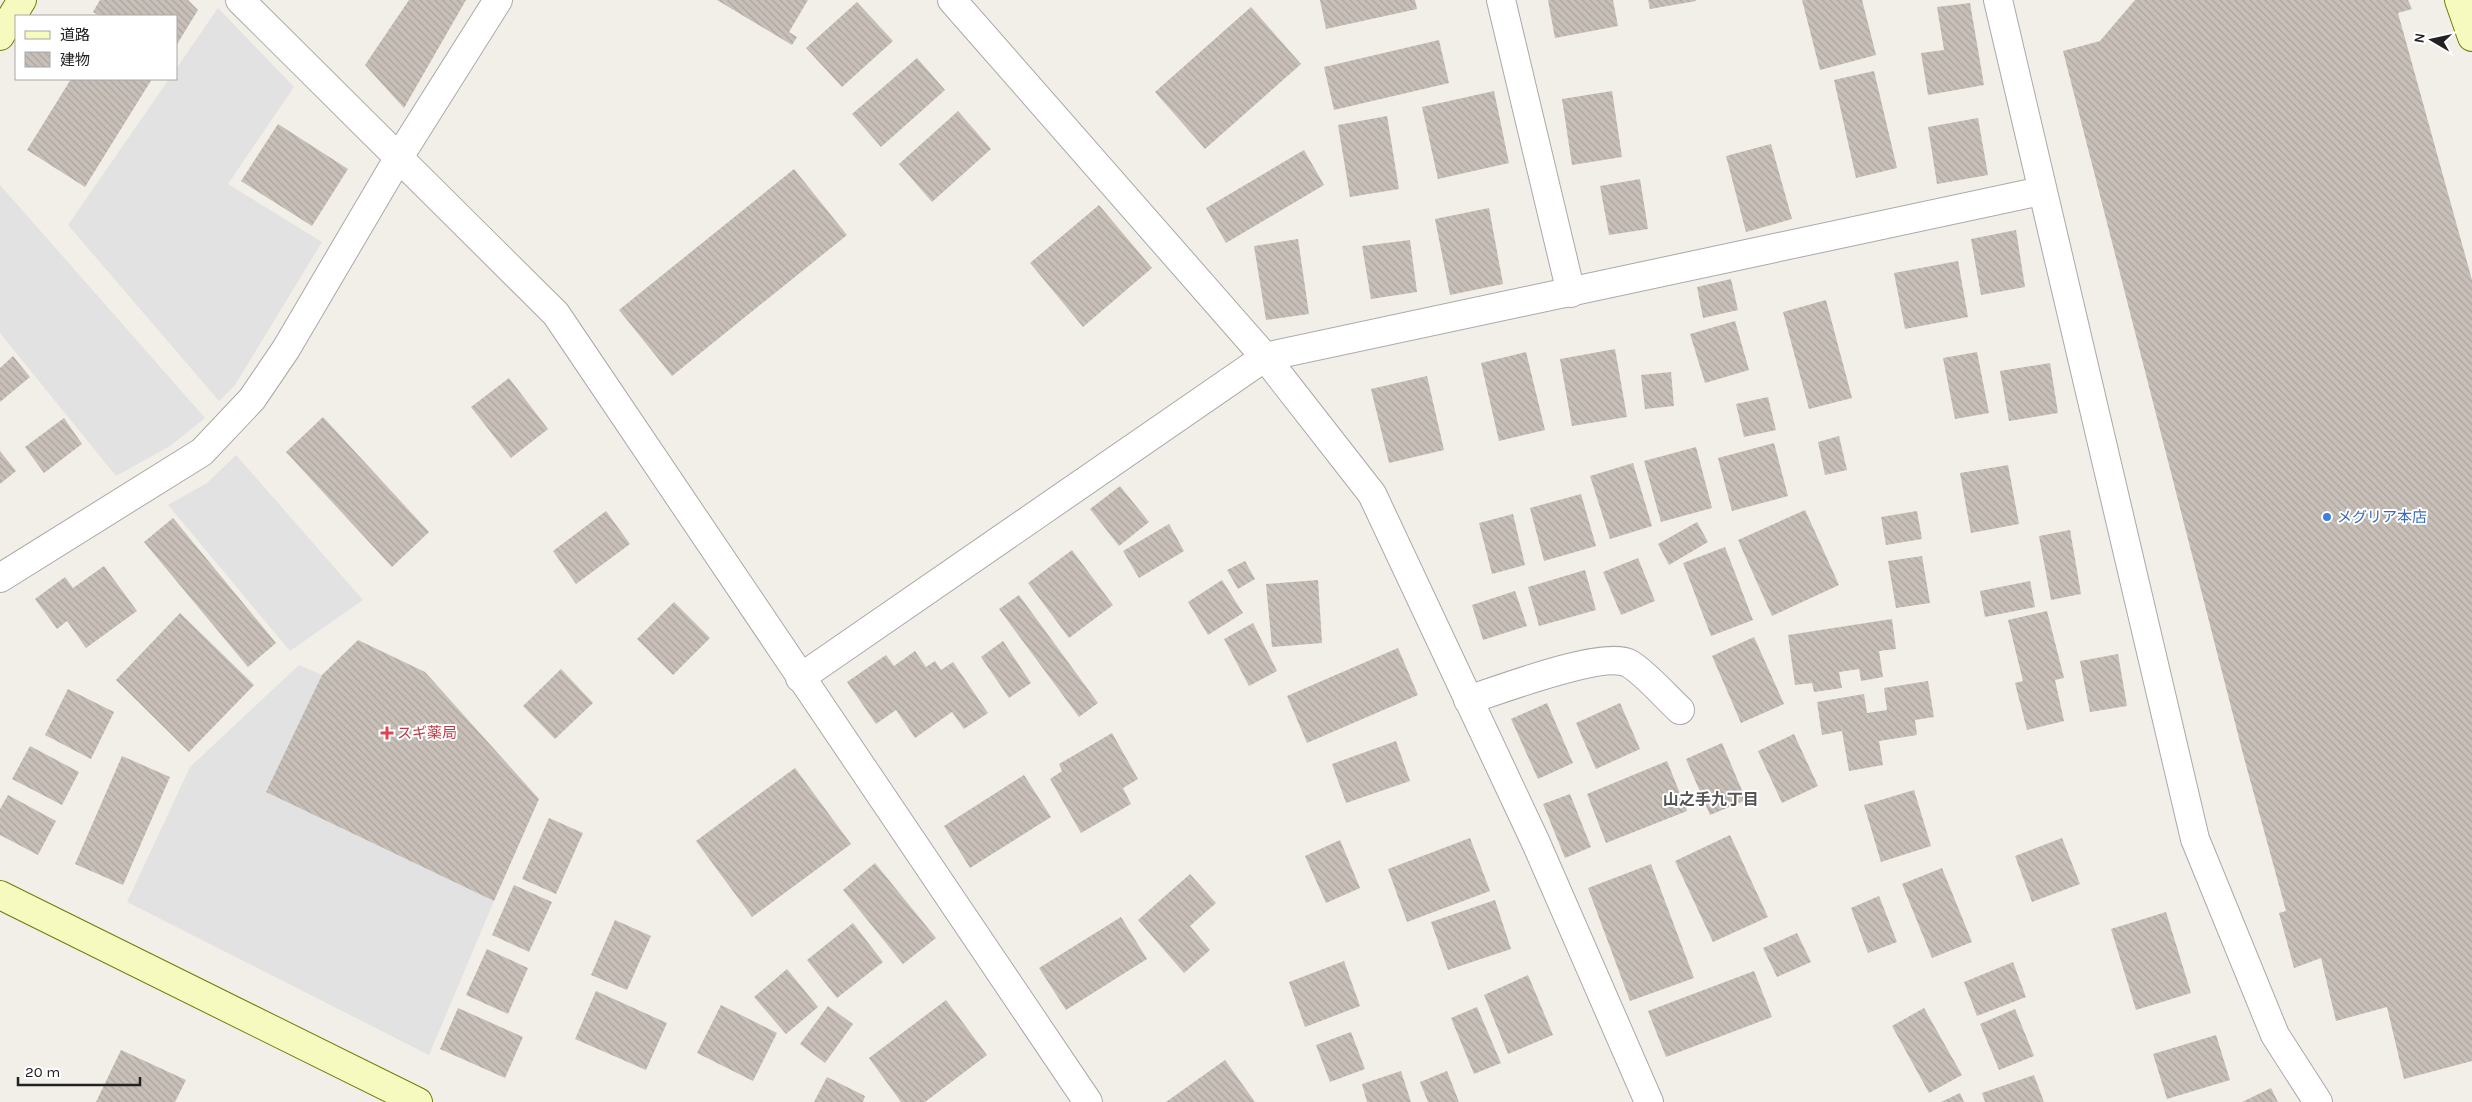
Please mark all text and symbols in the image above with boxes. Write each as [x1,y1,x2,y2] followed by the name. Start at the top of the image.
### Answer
[15,15,178,80] legend
[2407,15,2457,65] north arrow
[60,26,90,44] text: 道路
[2410,32,2429,44] text: N
[60,51,90,69] text: 建物
[2337,508,2427,526] place label: メグリア本店
[2321,511,2333,523] marker: メグリア本店
[397,724,457,742] place label: スギ薬局
[381,727,393,739] marker: スギ薬局
[1663,790,1759,809] district label: 山之手九丁目
[18,1054,140,1086] scale bar
[25,1063,60,1081] text: 20 m

